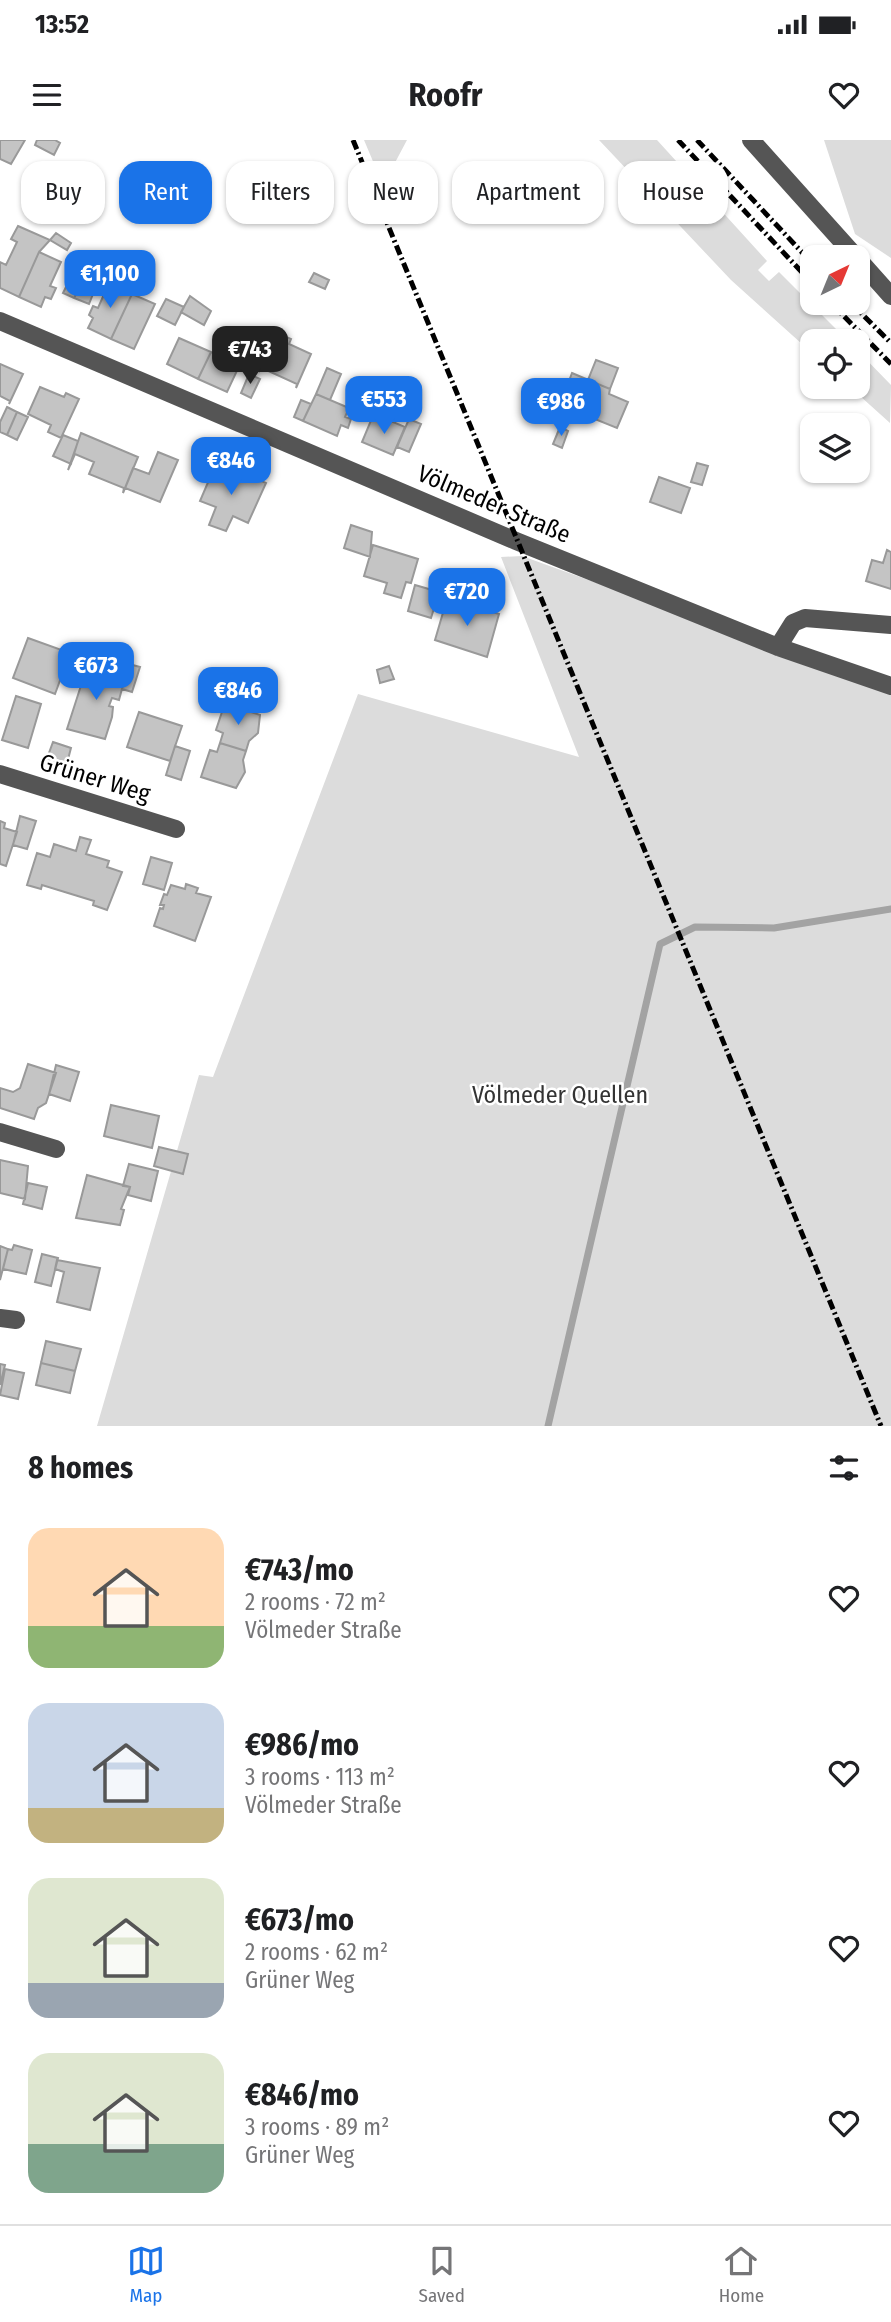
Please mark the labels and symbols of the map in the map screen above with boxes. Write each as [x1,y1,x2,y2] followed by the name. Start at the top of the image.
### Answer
[800,245,870,315] north arrow
[53,250,167,310] pin: €1,100
[209,327,291,386] pin: €743
[343,376,425,436] pin: €553
[520,378,602,438] pin: €986
[190,438,272,497] pin: €846
[413,459,575,549] street label: Völmeder Straße
[426,568,508,628] pin: €720
[55,643,137,702] pin: €673
[197,668,279,727] pin: €846
[36,748,154,808] street label: Grüner Weg
[472,1081,648,1109] park label: Völmeder Quellen

